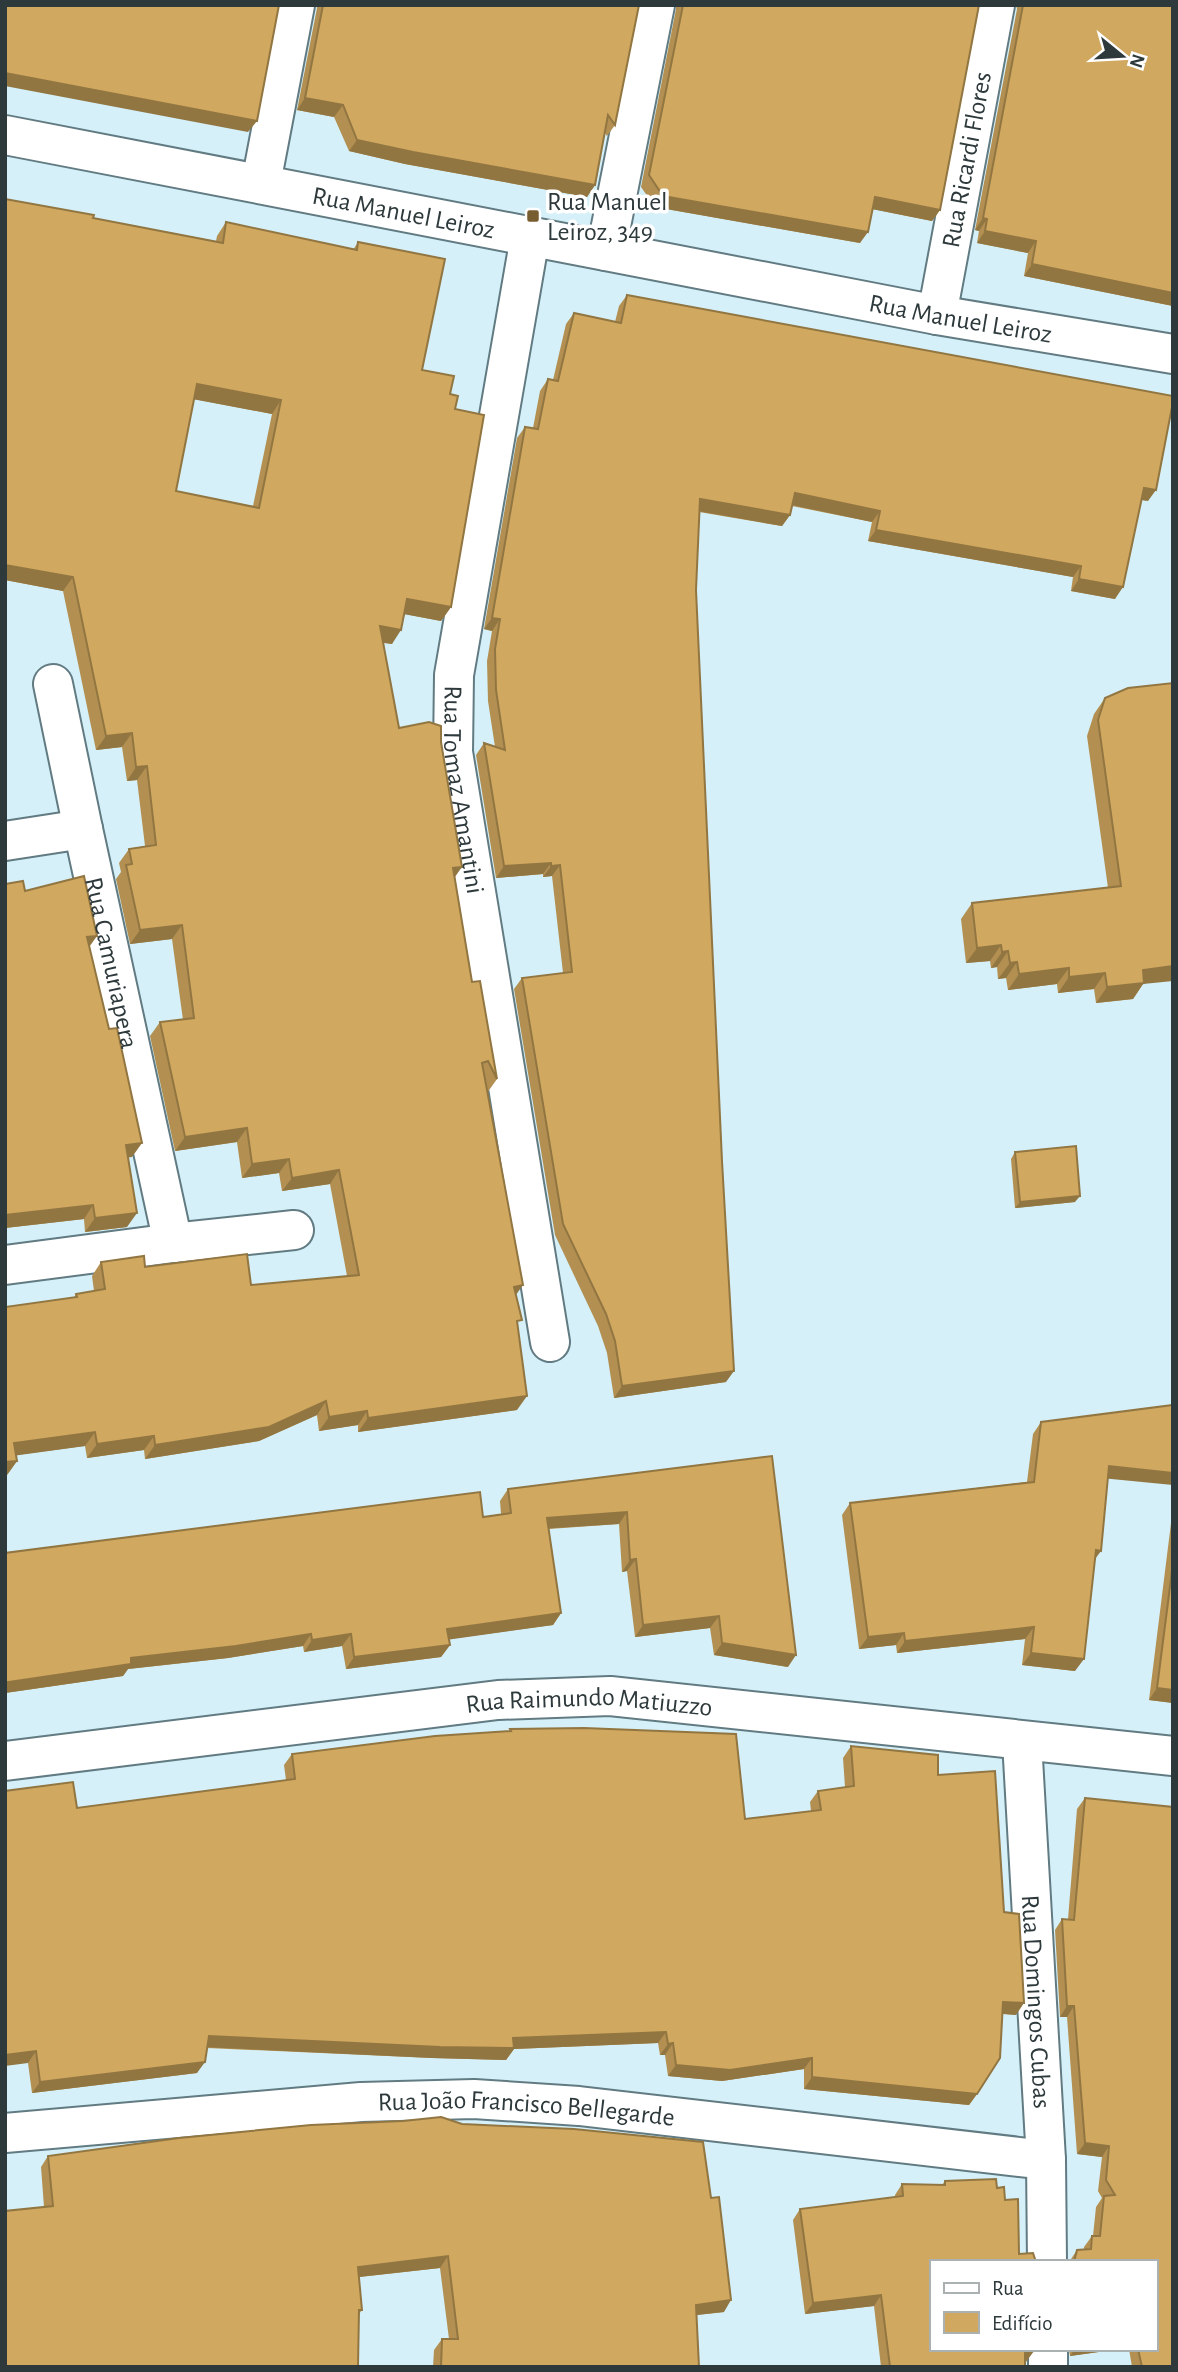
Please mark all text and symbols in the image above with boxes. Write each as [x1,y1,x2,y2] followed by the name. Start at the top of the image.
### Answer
[1087,21,1157,91] north arrow
[1126,52,1148,70] text: N
[938,70,996,250] street label: Rua Ricardi Flores
[310,183,497,243] street label: Rua Manuel Leiroz
[547,189,668,245] place label: Rua Manuel Leiroz, 349
[525,208,541,224] marker: Rua Manuel Leiroz, 349
[867,290,1054,348] street label: Rua Manuel Leiroz
[439,685,488,896] street label: Rua Tomaz Amantini
[80,875,142,1051] street label: Rua Camuriapera
[464,1684,714,1721] street label: Rua Raimundo Matiuzzo
[1017,1894,1055,2109] street label: Rua Domingos Cubas
[377,2087,676,2131] street label: Rua João Francisco Bellegarde
[930,2260,1157,2351] legend
[992,2278,1024,2299] text: Rua
[992,2313,1052,2334] text: Edifício

